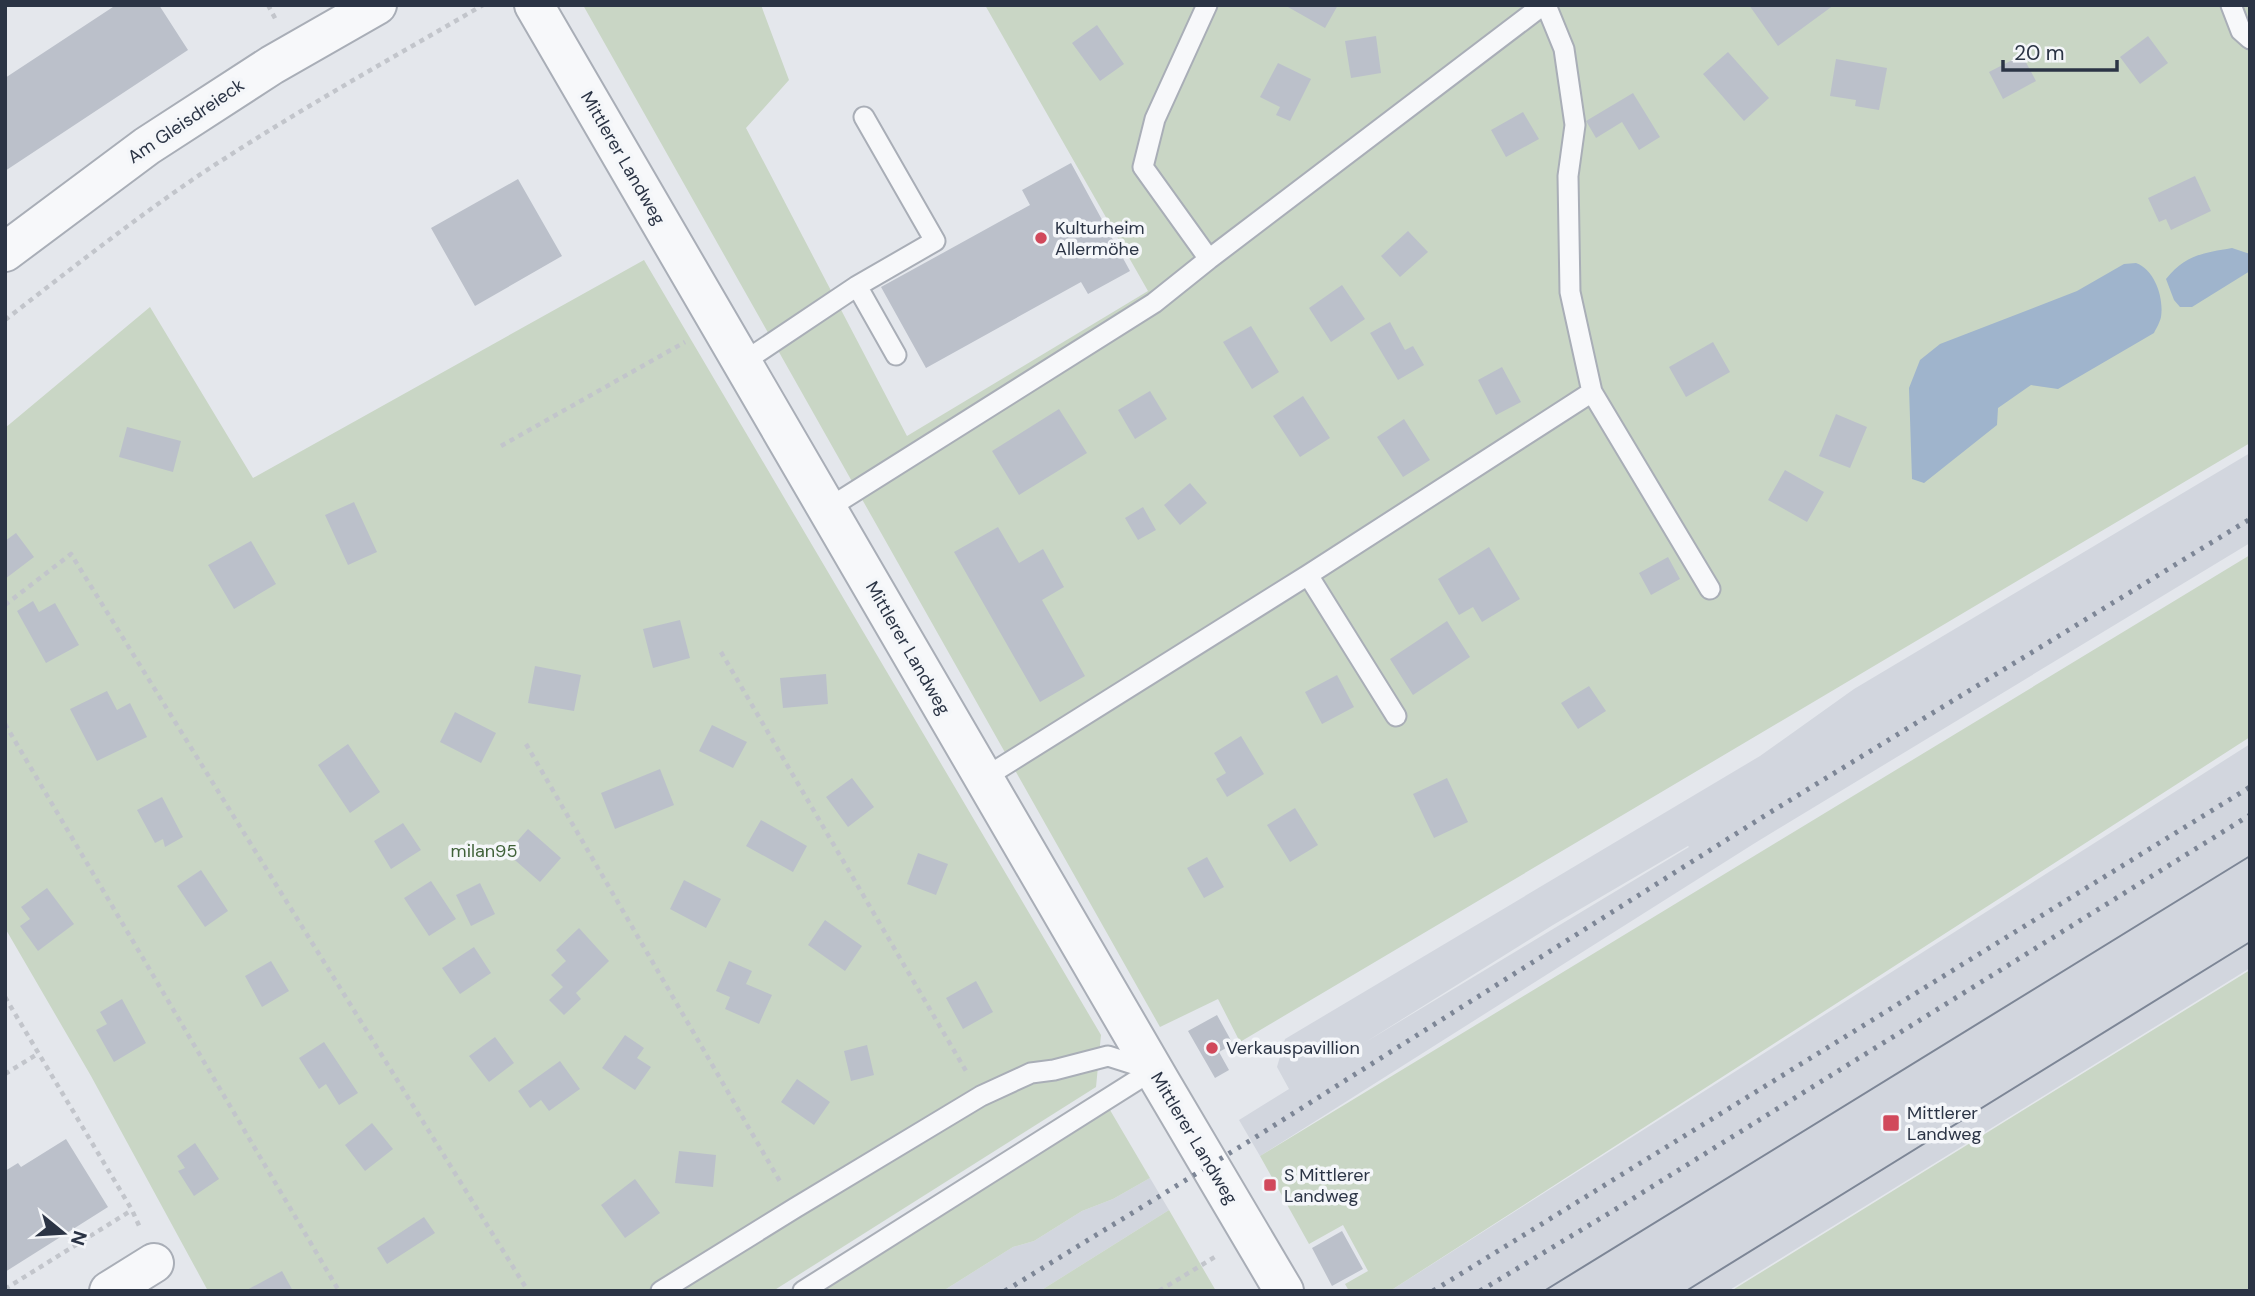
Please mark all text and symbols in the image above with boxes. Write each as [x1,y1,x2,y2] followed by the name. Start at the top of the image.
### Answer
[2003,28,2117,72] scale bar
[2014,39,2065,67] text: 20 m
[123,73,249,169] street label: Am Gleisdreieck
[575,87,671,229] street label: Mittlerer Landweg
[1055,216,1145,261] place label: Kulturheim Allermöhe
[1033,230,1049,246] marker: Kulturheim Allermöhe
[860,577,956,719] street label: Mittlerer Landweg
[451,839,517,863] park label: milan95
[1226,1036,1360,1060] place label: Verkauspavillion
[1204,1040,1220,1056] marker: Verkauspavillion
[1145,1067,1243,1209] street label: Mittlerer Landweg
[1907,1101,1982,1146] place label: Mittlerer Landweg
[1881,1113,1901,1133] marker: Mittlerer Landweg
[1284,1163,1371,1208] place label: S Mittlerer Landweg
[1262,1177,1278,1193] marker: S Mittlerer Landweg
[28,1198,98,1268] north arrow
[65,1228,93,1249] text: N

